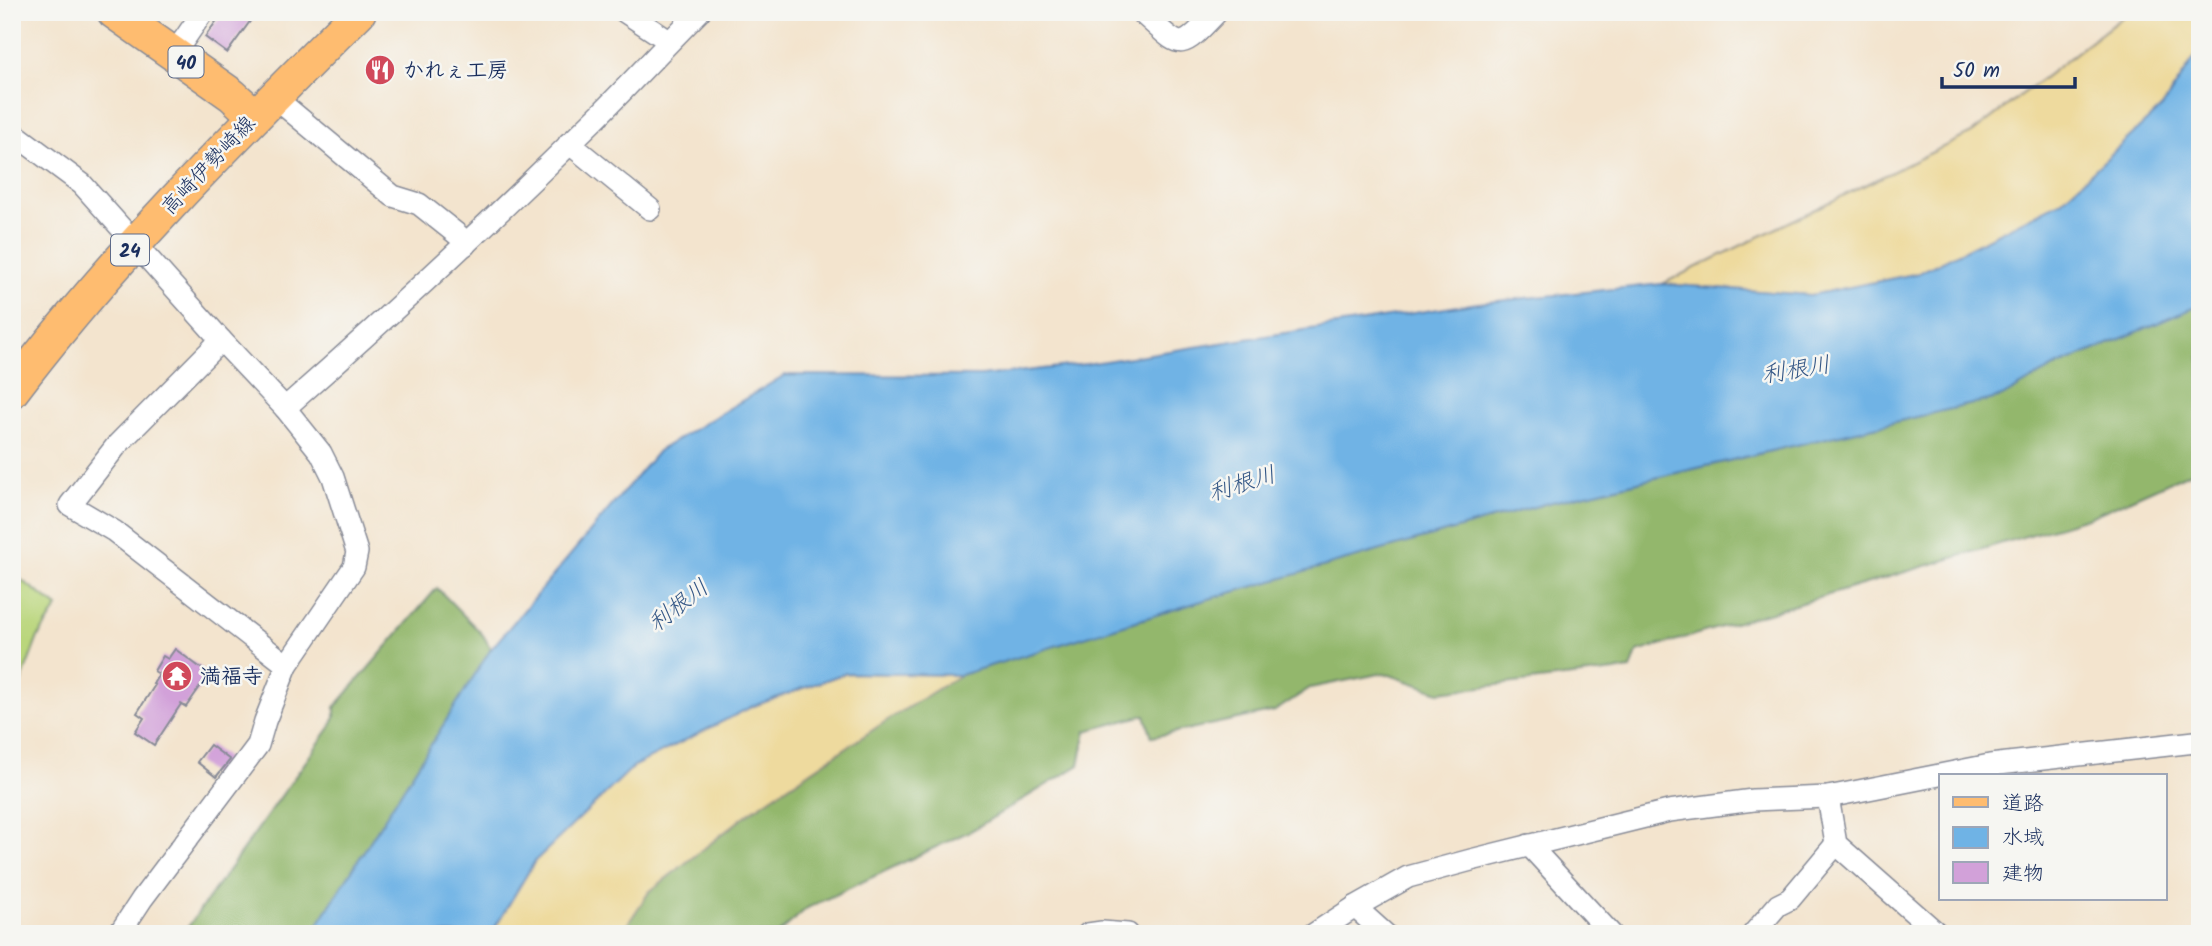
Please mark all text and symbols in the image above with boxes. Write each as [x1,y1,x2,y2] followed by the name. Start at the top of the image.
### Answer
[168,46,204,78] road number: 40
[1942,46,2076,90] scale bar
[363,53,397,87] restaurant icon: かれぇ工房
[403,55,508,88] place label: かれぇ工房
[1953,55,2000,88] text: 50 m
[154,109,264,223] street label: 高崎伊勢崎線
[111,234,149,266] road number: 24
[1759,348,1833,394] water label: 利根川
[1204,458,1281,512] water label: 利根川
[641,571,717,642] water label: 利根川
[160,659,194,693] temple icon: 満福寺
[200,661,263,694] place label: 満福寺
[1939,774,2166,900] legend
[2002,788,2044,821] text: 道路
[2002,822,2044,855] text: 水域
[2002,858,2044,891] text: 建物

